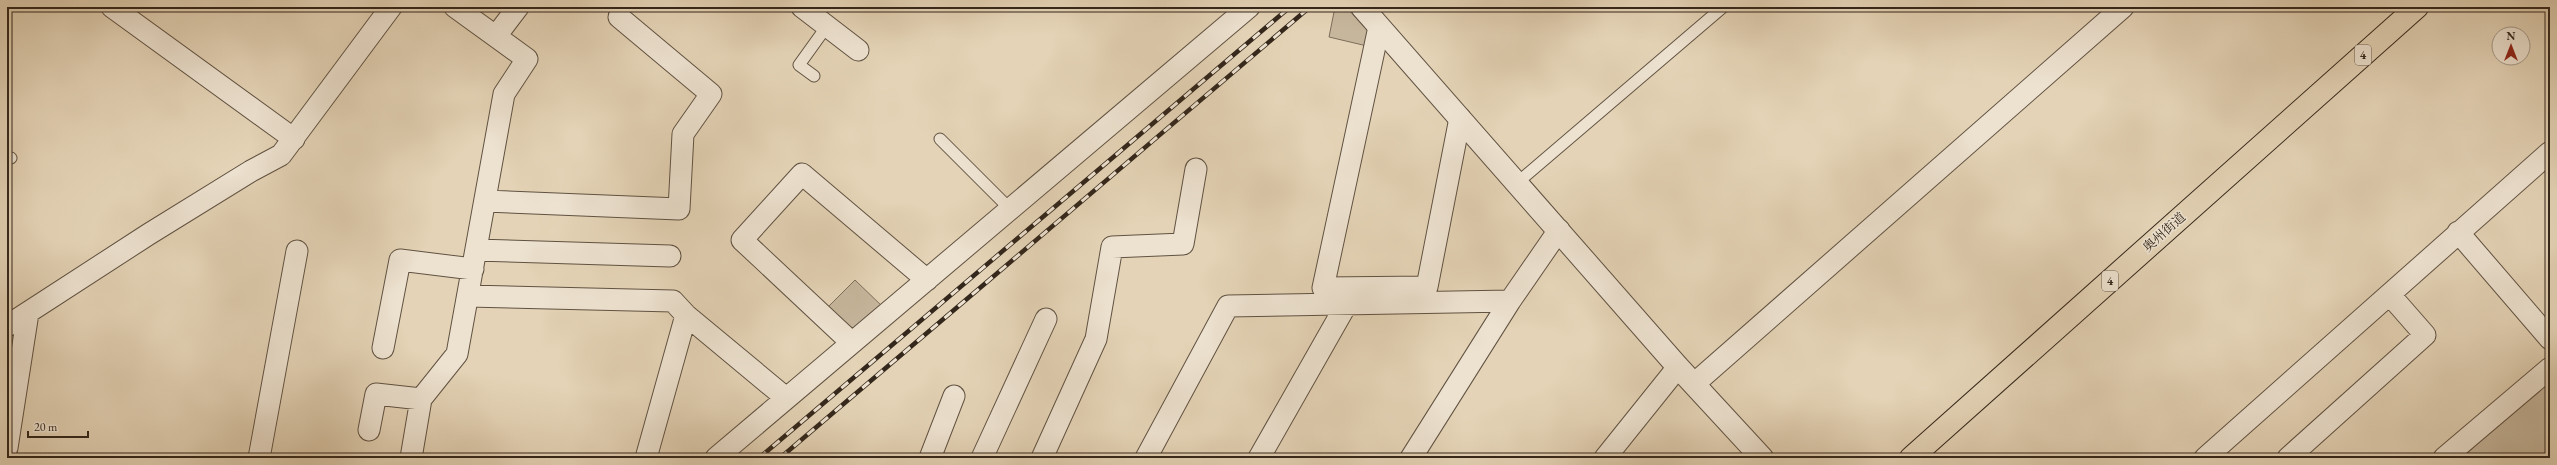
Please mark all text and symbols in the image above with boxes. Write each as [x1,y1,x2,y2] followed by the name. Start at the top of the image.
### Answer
[2491,26,2531,66] north arrow
[2507,29,2516,43] text: N
[2355,45,2371,65] road number: 4
[2139,208,2189,256] street label: 奥州街道
[2102,271,2118,291] road number: 4
[28,413,88,439] scale bar
[34,419,58,435] text: 20 m

